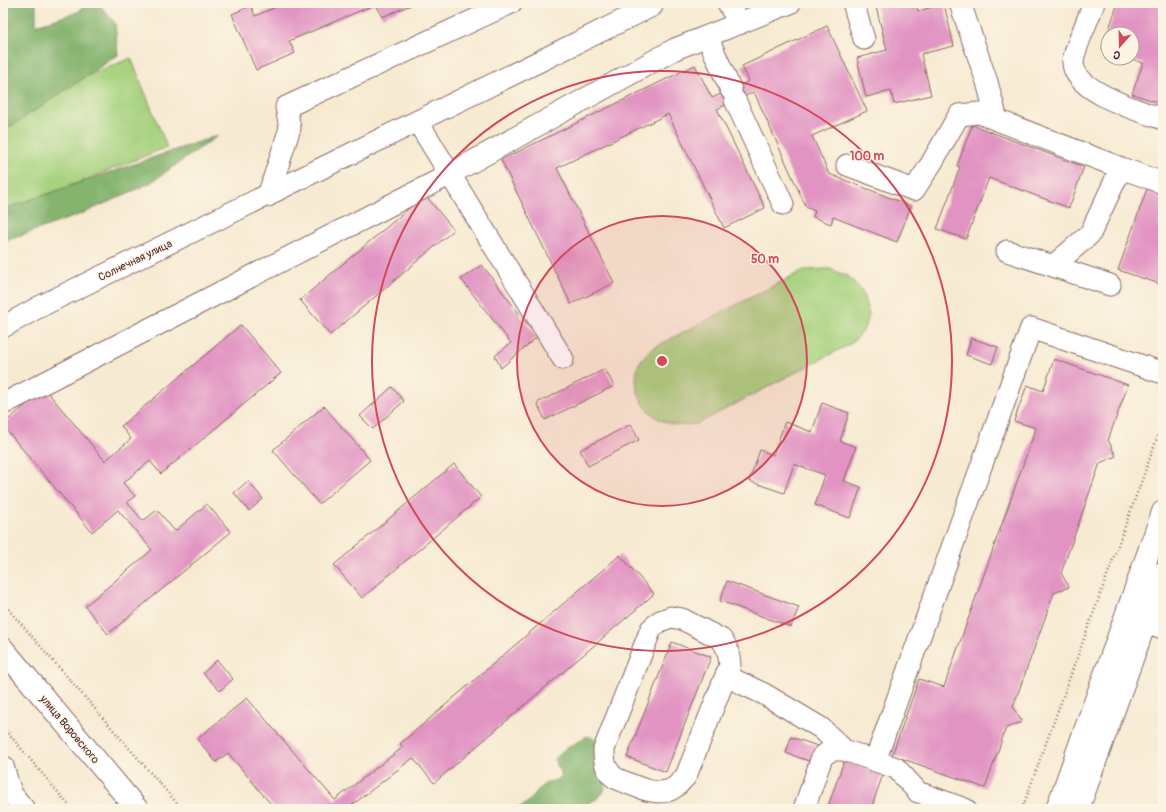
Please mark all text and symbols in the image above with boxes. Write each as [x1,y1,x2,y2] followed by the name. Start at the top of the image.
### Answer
[1100,26,1140,66] north arrow
[1111,48,1122,62] text: С
[850,149,885,164] text: 100 m
[96,237,174,284] street label: Солнечная улица
[751,252,779,267] text: 50 m
[655,354,669,368] centre of rings
[37,692,102,766] street label: улица Воровского

